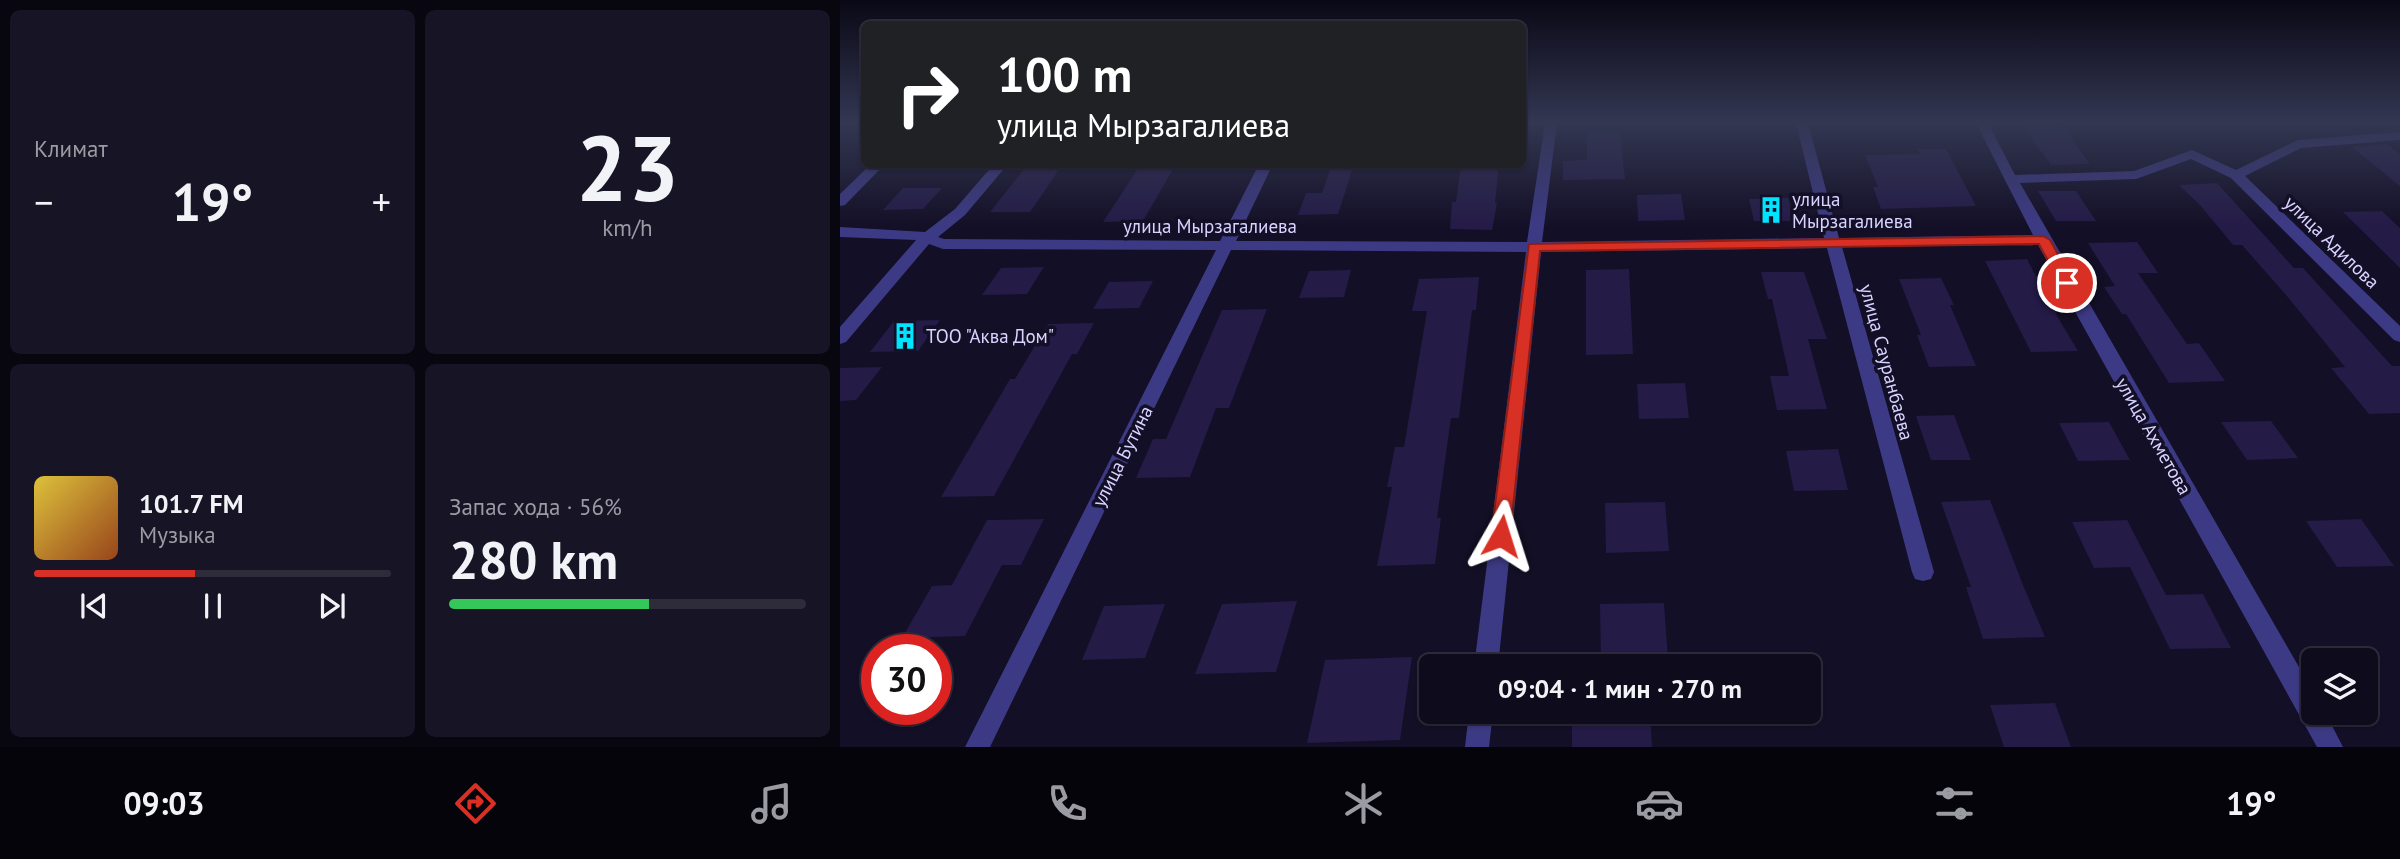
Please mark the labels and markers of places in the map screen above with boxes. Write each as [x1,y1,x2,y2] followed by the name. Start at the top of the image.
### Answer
[1792,187,1913,233] place label: улица Мырзагалиева
[1756,195,1786,225] building icon: улица Мырзагалиева
[2037,253,2097,313] pin
[890,321,920,351] building icon: ТОО "Аква Дом"
[926,324,1054,348] place label: ТОО "Аква Дом"

